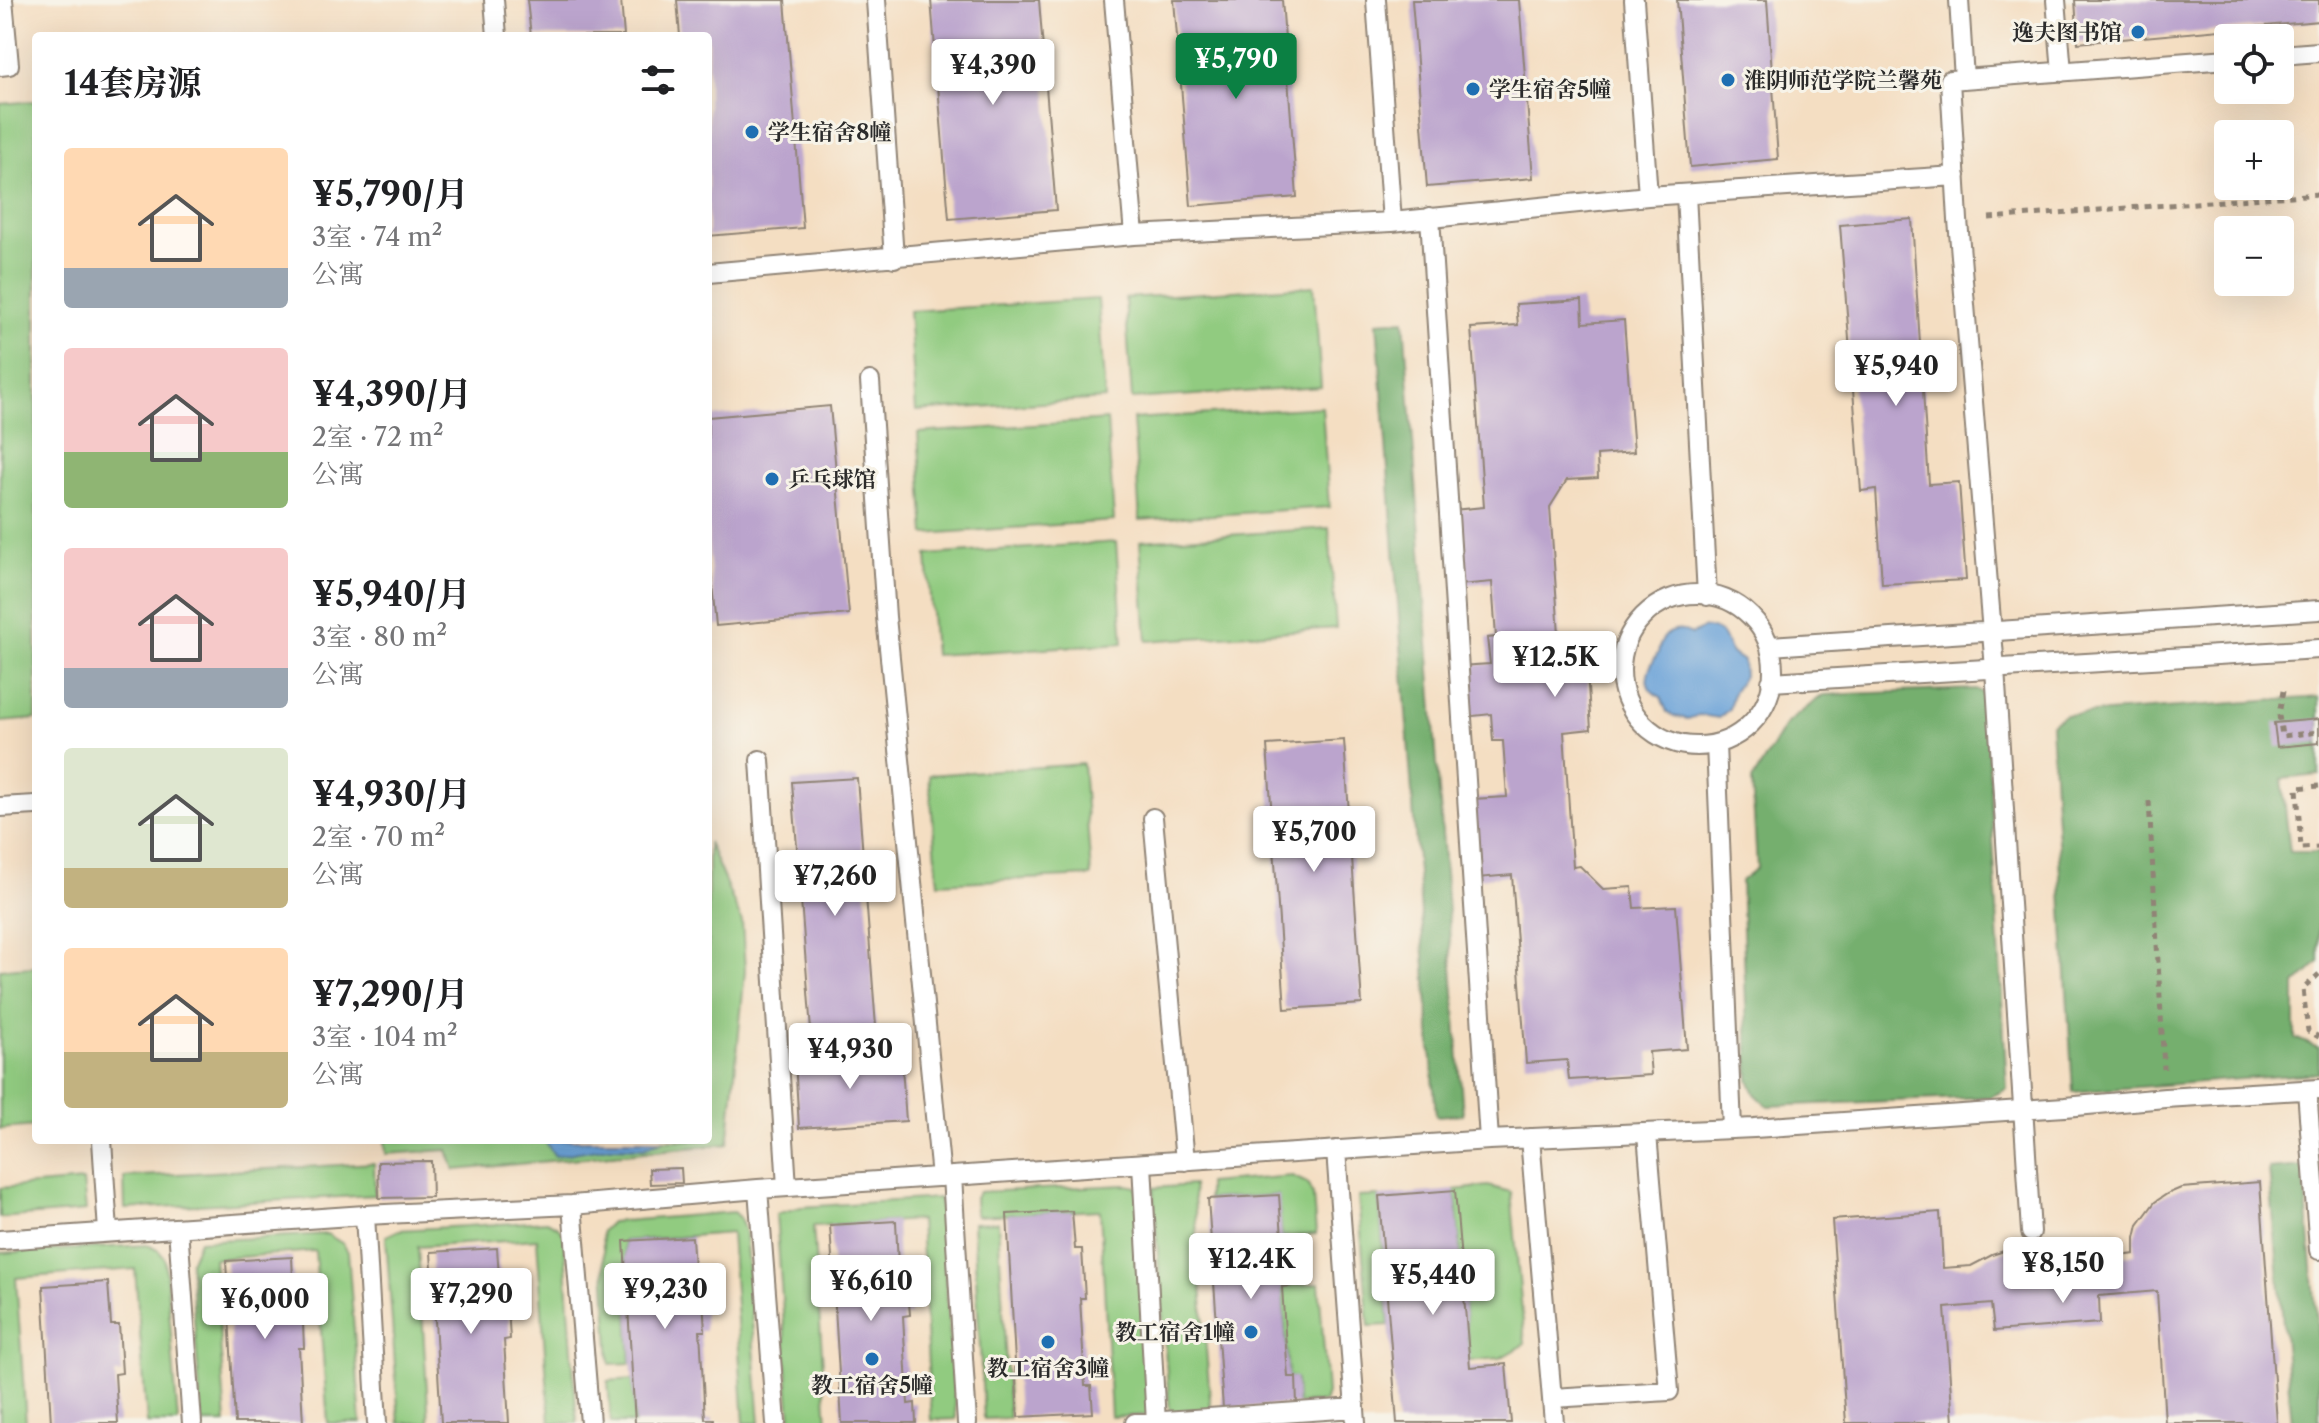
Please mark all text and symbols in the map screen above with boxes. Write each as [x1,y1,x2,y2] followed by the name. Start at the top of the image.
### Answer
[2012,19,2122,46] place label: 逸夫图书馆
[2129,23,2147,41] marker: 逸夫图书馆
[2214,24,2294,296] map controls
[2214,24,2294,104] button: locate
[1171,33,1301,101] pin: ¥5,790
[928,39,1058,107] pin: ¥4,390
[1194,43,1278,75] text: ¥5,790
[949,49,1037,81] text: ¥4,390
[636,58,680,102] icon: filters
[64,62,201,104] text: 14套房源
[1744,67,1942,94] place label: 淮阴师范学院兰馨苑
[1719,71,1737,89] marker: 淮阴师范学院兰馨苑
[1489,76,1611,103] place label: 学生宿舍5幢
[1464,80,1482,98] marker: 学生宿舍5幢
[768,119,892,146] place label: 学生宿舍8幢
[2214,120,2294,200] button: +
[743,123,761,141] marker: 学生宿舍8幢
[312,173,469,215] text: ¥5,790/月
[128,180,224,276] icon: home
[2214,216,2294,296] button: −
[312,221,442,253] text: 3室 · 74 m²
[312,258,364,290] text: 公寓
[1831,340,1961,408] pin: ¥5,940
[1853,350,1939,382] text: ¥5,940
[312,373,472,415] text: ¥4,390/月
[128,380,224,476] icon: home
[312,421,444,453] text: 2室 · 72 m²
[312,458,364,490] text: 公寓
[788,466,876,493] place label: 乒乓球馆
[763,470,781,488] marker: 乒乓球馆
[312,573,471,615] text: ¥5,940/月
[128,580,224,676] icon: home
[312,621,447,653] text: 3室 · 80 m²
[1490,631,1620,699] pin: ¥12.5K
[1511,641,1599,673] text: ¥12.5K
[312,658,364,690] text: 公寓
[312,773,471,815] text: ¥4,930/月
[128,780,224,876] icon: home
[1249,806,1379,874] pin: ¥5,700
[1271,816,1357,848] text: ¥5,700
[312,821,445,853] text: 2室 · 70 m²
[770,850,900,918] pin: ¥7,260
[312,858,364,890] text: 公寓
[793,860,877,892] text: ¥7,260
[312,973,469,1015] text: ¥7,290/月
[128,980,224,1076] icon: home
[312,1021,458,1053] text: 3室 · 104 m²
[785,1023,915,1091] pin: ¥4,930
[807,1033,893,1065] text: ¥4,930
[312,1058,364,1090] text: 公寓
[1186,1233,1316,1301] pin: ¥12.4K
[1998,1237,2128,1305] pin: ¥8,150
[1207,1243,1295,1275] text: ¥12.4K
[2021,1247,2105,1279] text: ¥8,150
[1368,1249,1498,1317] pin: ¥5,440
[806,1255,936,1323] pin: ¥6,610
[1390,1259,1476,1291] text: ¥5,440
[600,1263,730,1331] pin: ¥9,230
[829,1265,913,1297] text: ¥6,610
[406,1268,536,1336] pin: ¥7,290
[200,1273,330,1341] pin: ¥6,000
[622,1273,708,1305] text: ¥9,230
[429,1278,513,1310] text: ¥7,290
[220,1283,310,1315] text: ¥6,000
[1115,1319,1235,1346] place label: 教工宿舍1幢
[1242,1323,1260,1341] marker: 教工宿舍1幢
[1039,1333,1057,1351] marker: 教工宿舍3幢
[863,1350,881,1368] marker: 教工宿舍5幢
[987,1355,1109,1382] place label: 教工宿舍3幢
[811,1372,933,1399] place label: 教工宿舍5幢

